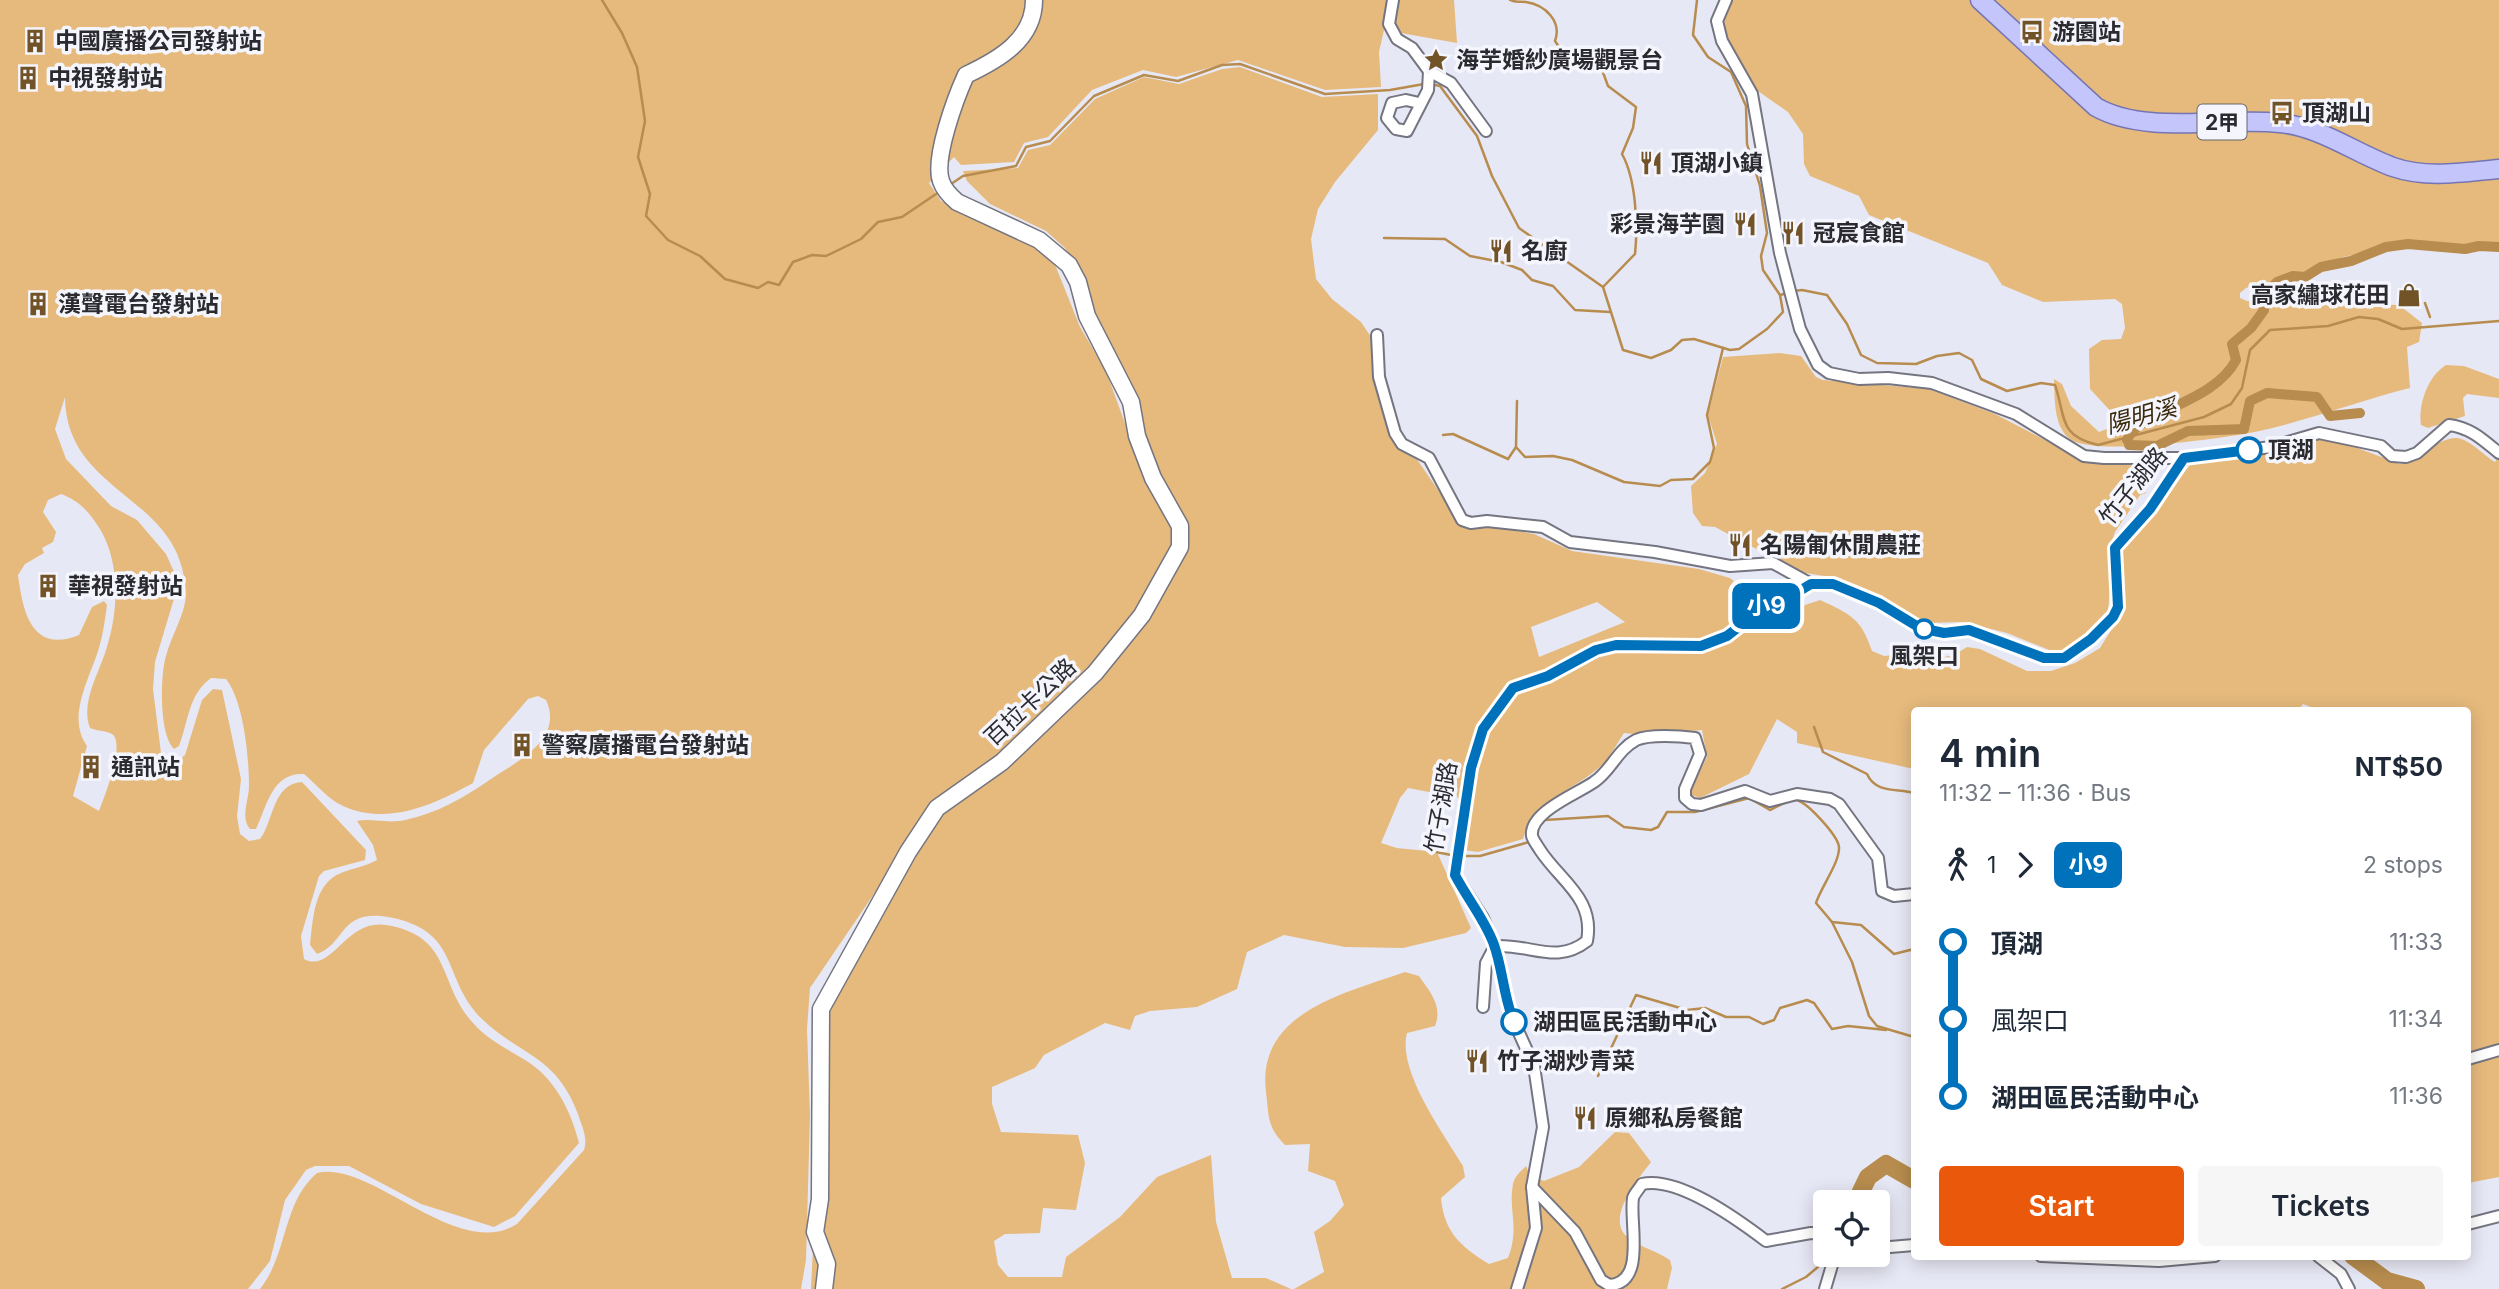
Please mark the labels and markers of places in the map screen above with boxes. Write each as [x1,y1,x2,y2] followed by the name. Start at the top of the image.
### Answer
[2018,18,2046,46] bus stop icon: 游園站
[2052,18,2121,46] place label: 游園站
[21,27,49,55] building icon: 中國廣播公司發射站
[55,27,262,55] place label: 中國廣播公司發射站
[1422,46,1450,74] place icon: 海芋婚紗廣場觀景台
[1456,46,1663,74] place label: 海芋婚紗廣場觀景台
[14,64,42,92] building icon: 中視發射站
[48,64,163,92] place label: 中視發射站
[2268,99,2296,127] bus stop icon: 頂湖山
[2302,99,2371,127] place label: 頂湖山
[1637,149,1665,177] restaurant icon: 頂湖小鎮
[1671,149,1763,177] place label: 頂湖小鎮
[1610,210,1725,238] place label: 彩景海芋園
[1731,210,1759,238] restaurant icon: 彩景海芋園
[1779,219,1807,247] restaurant icon: 冠宸食館
[1813,219,1905,247] place label: 冠宸食館
[1487,237,1515,265] restaurant icon: 名廚
[1521,237,1567,265] place label: 名廚
[2251,281,2389,309] place label: 高家繡球花田
[2395,281,2423,309] shop icon: 高家繡球花田
[24,290,52,318] building icon: 漢聲電台發射站
[58,290,219,318] place label: 漢聲電台發射站
[2268,436,2314,464] place label: 頂湖
[2236,437,2262,463] marker: 頂湖
[1726,531,1754,559] restaurant icon: 名陽匍休閒農莊
[1760,531,1921,559] place label: 名陽匍休閒農莊
[34,572,62,600] building icon: 華視發射站
[68,572,183,600] place label: 華視發射站
[1914,619,1934,639] marker: 風架口
[1890,642,1959,670] place label: 風架口
[508,731,536,759] building icon: 警察廣播電台發射站
[542,731,749,759] place label: 警察廣播電台發射站
[77,753,105,781] building icon: 通訊站
[111,753,180,781] place label: 通訊站
[1533,1008,1717,1036] place label: 湖田區民活動中心
[1501,1009,1527,1035] marker: 湖田區民活動中心
[1463,1047,1491,1075] restaurant icon: 竹子湖炒青菜
[1497,1047,1635,1075] place label: 竹子湖炒青菜
[1571,1104,1599,1132] restaurant icon: 原鄉私房餐館
[1605,1104,1743,1132] place label: 原鄉私房餐館

